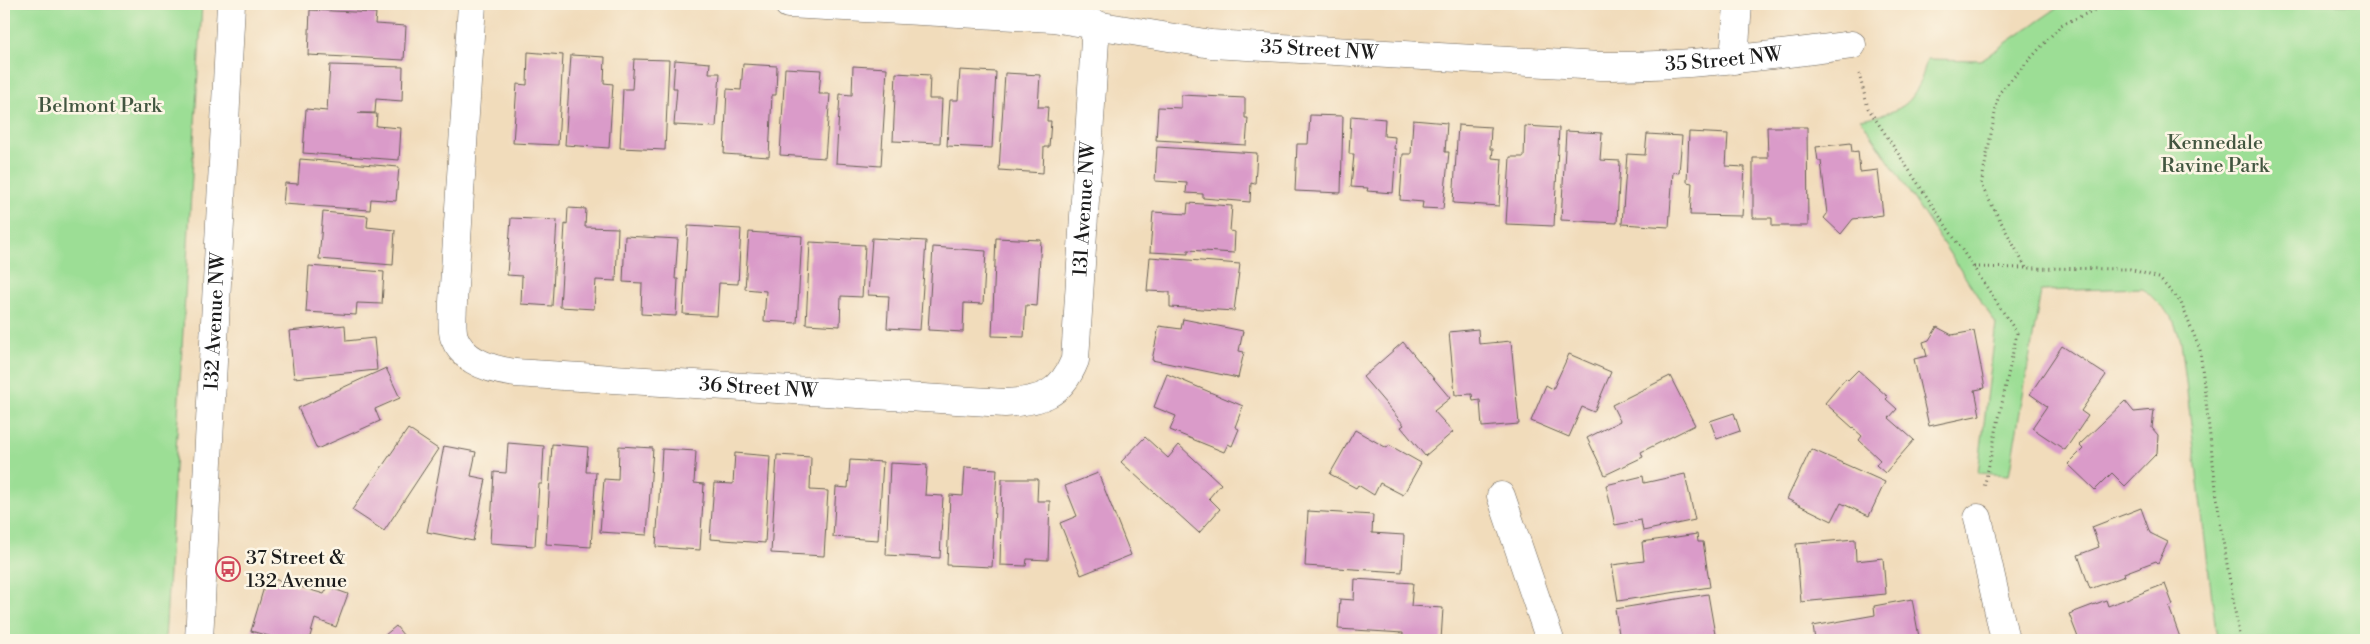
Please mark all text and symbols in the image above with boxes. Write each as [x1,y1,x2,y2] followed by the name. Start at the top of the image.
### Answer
[1260,34,1380,66] street label: 35 Street NW
[1664,41,1785,77] street label: 35 Street NW
[37,94,163,119] park label: Belmont Park
[2161,131,2271,179] park label: Kennedale Ravine Park
[1068,140,1101,277] street label: 131 Avenue NW
[199,251,231,391] street label: 132 Avenue NW
[698,372,819,404] street label: 36 Street NW
[246,546,347,594] place label: 37 Street & 132 Avenue
[215,556,241,582] bus stop icon: 37 Street & 132 Avenue

